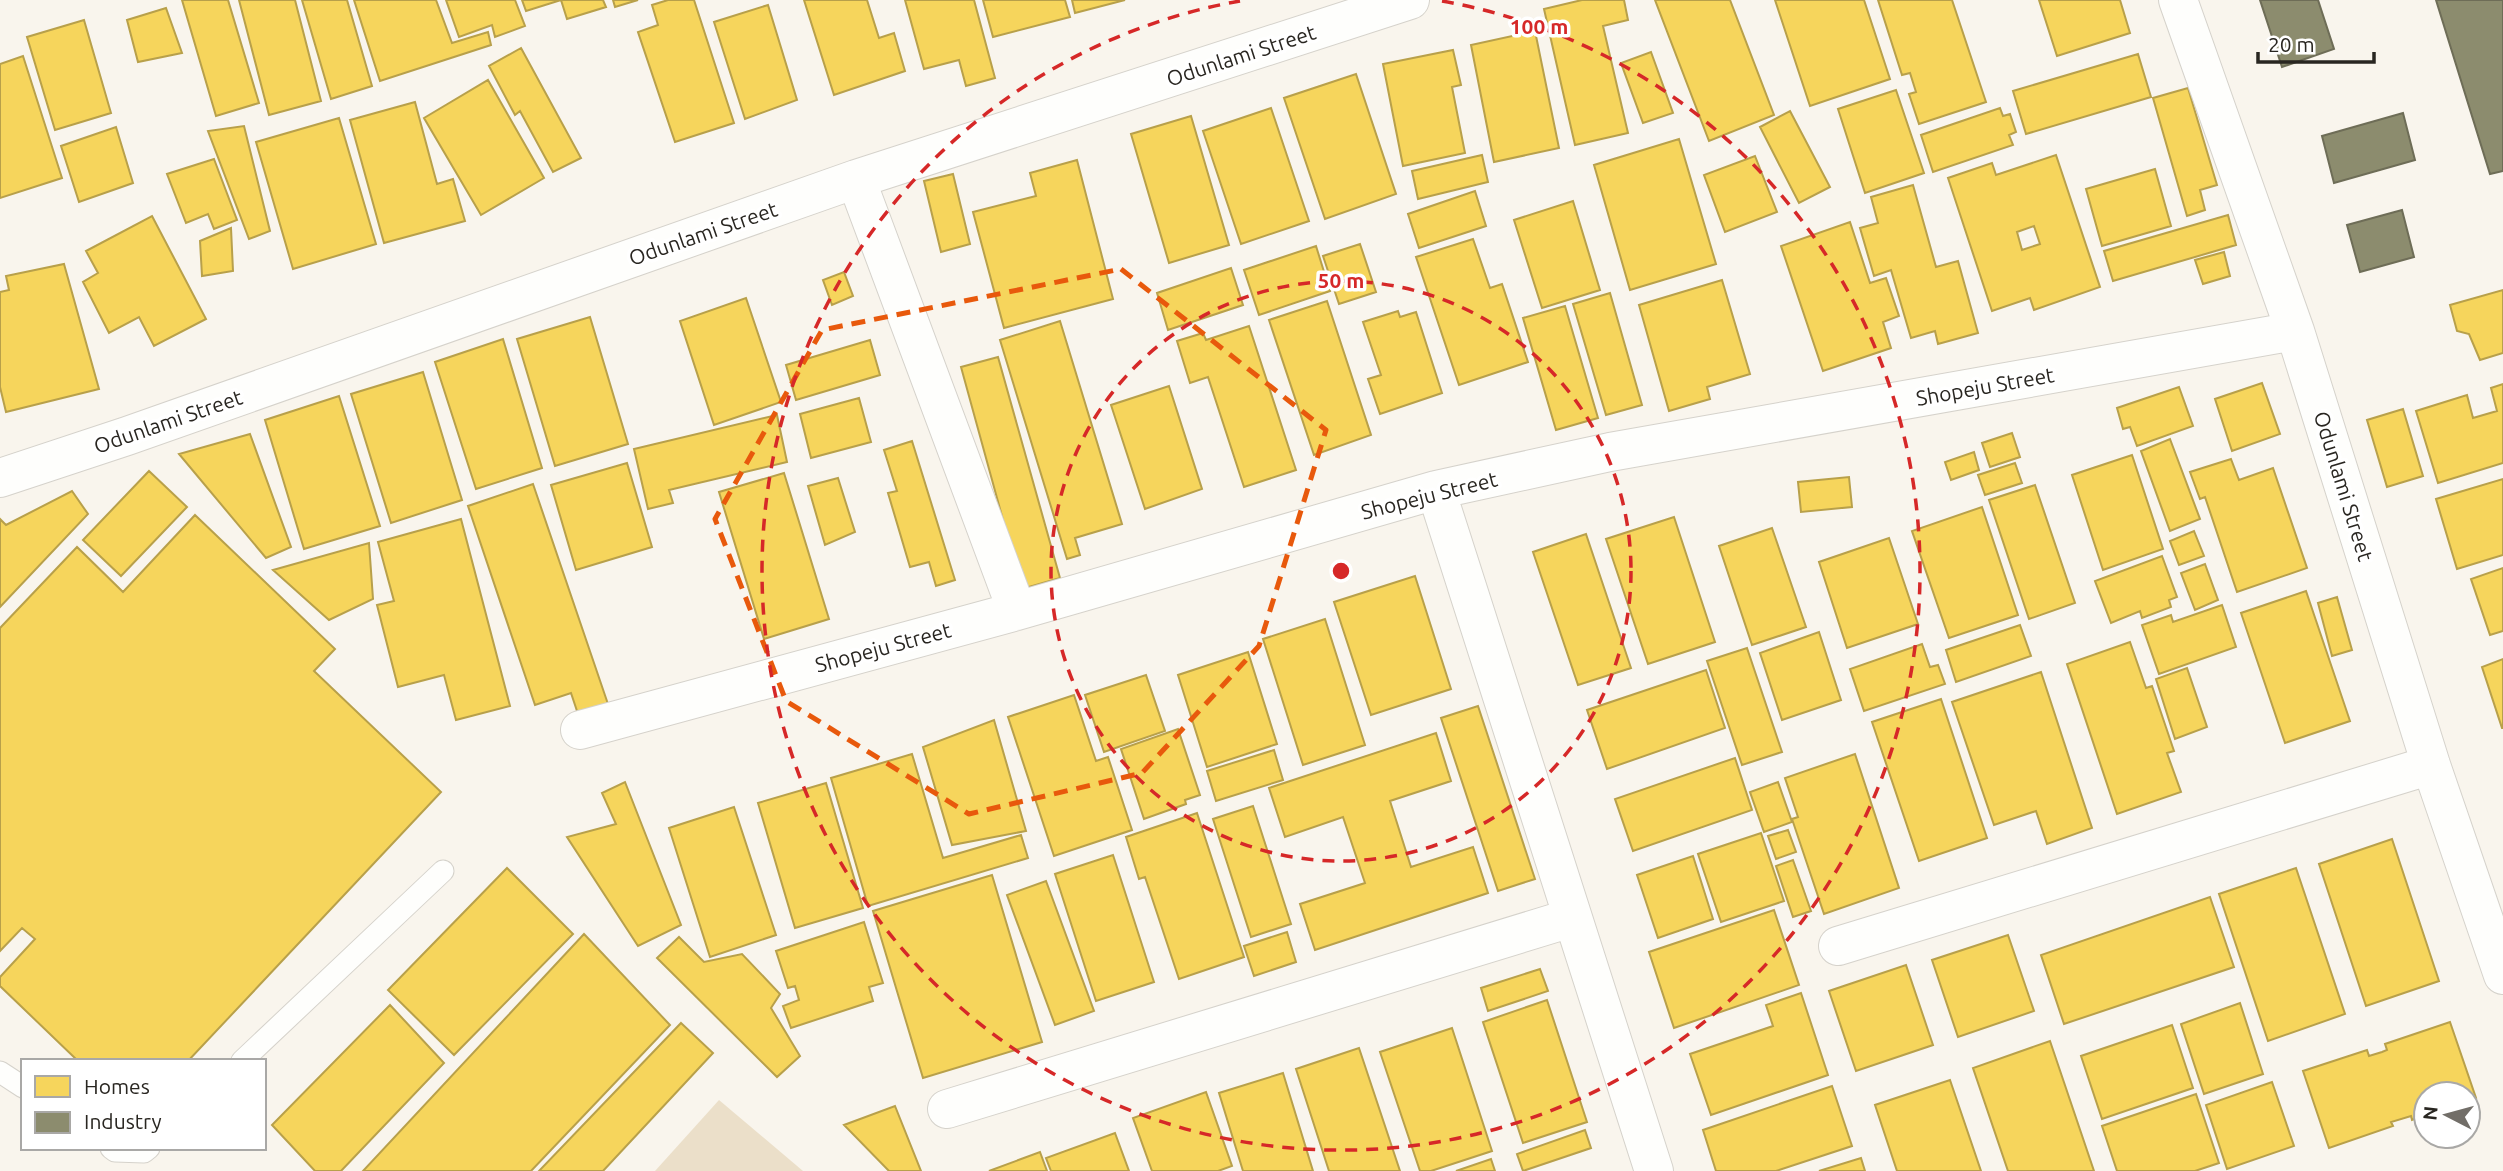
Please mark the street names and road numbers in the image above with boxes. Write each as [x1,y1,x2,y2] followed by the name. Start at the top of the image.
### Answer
[1163,20,1319,90] street label: Odunlami Street
[626,196,780,270] street label: Odunlami Street
[1914,362,2056,410] street label: Shopeju Street
[91,384,245,458] street label: Odunlami Street
[2310,408,2378,564] street label: Odunlami Street
[1358,466,1500,524] street label: Shopeju Street
[812,617,954,677] street label: Shopeju Street

